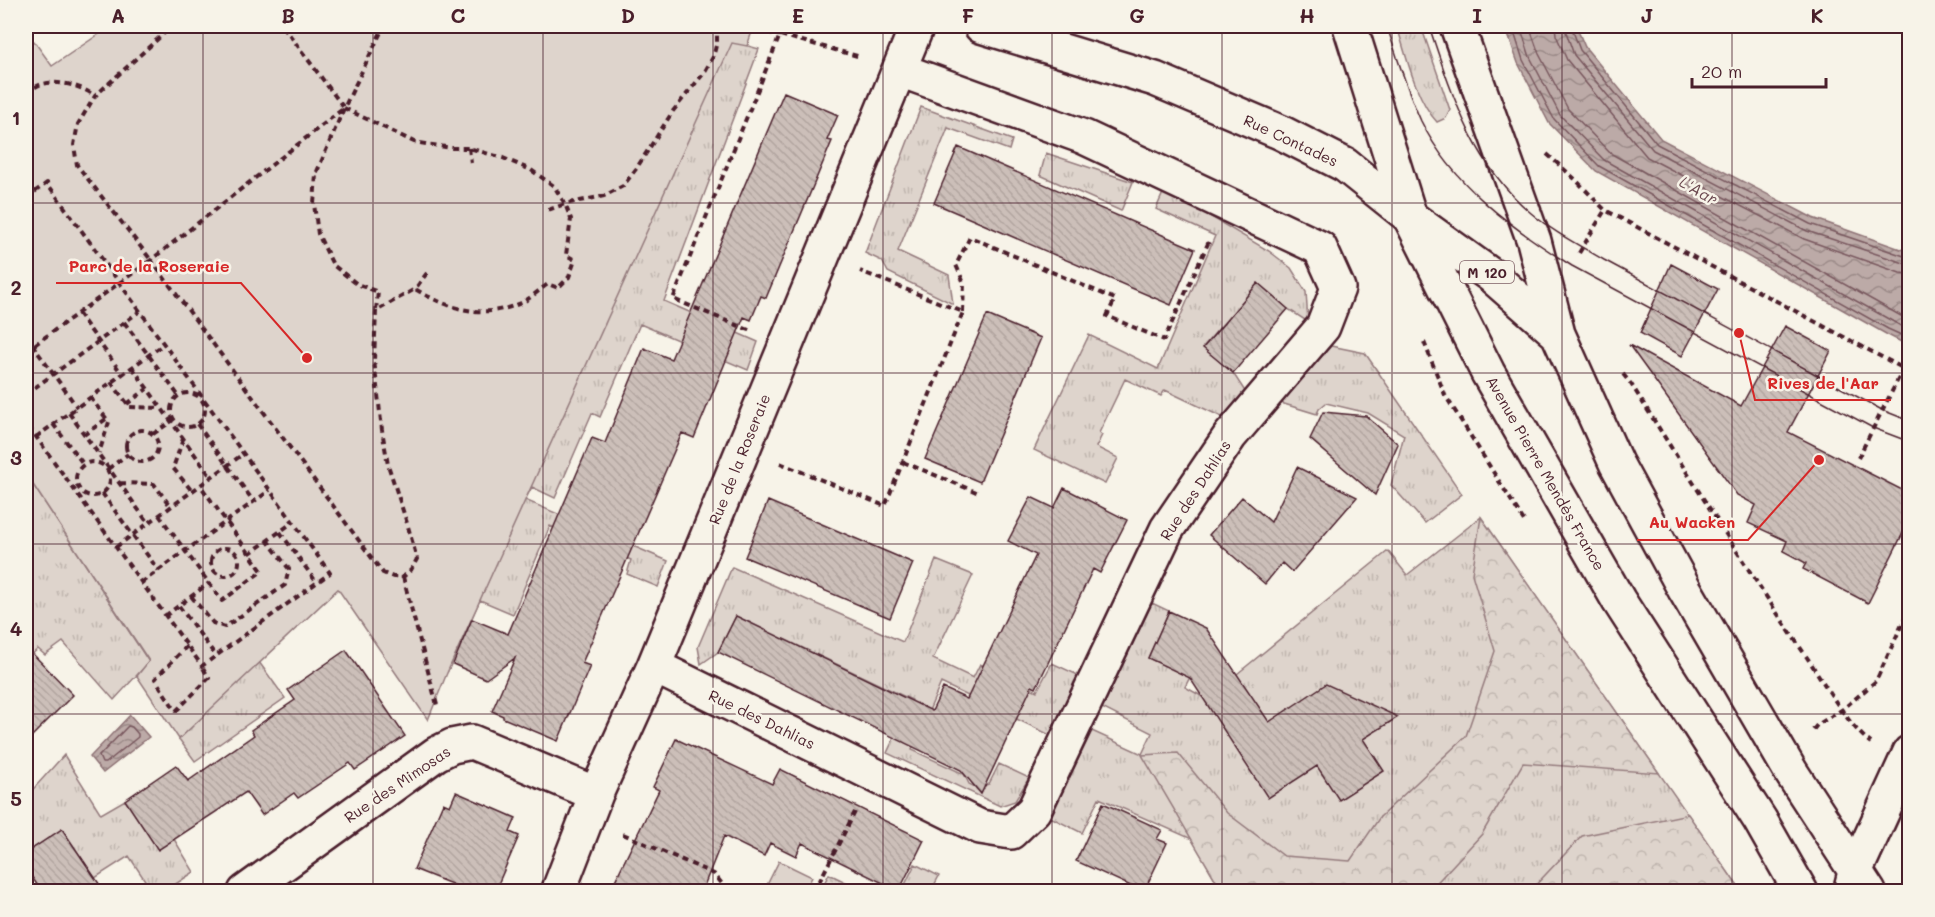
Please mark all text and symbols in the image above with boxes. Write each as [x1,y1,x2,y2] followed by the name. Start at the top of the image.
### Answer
[111,2,125,28] text: A
[281,2,295,28] text: B
[451,2,466,28] text: C
[621,2,635,28] text: D
[792,2,804,28] text: E
[962,2,975,28] text: F
[1129,2,1145,28] text: G
[1299,2,1315,28] text: H
[1472,2,1482,28] text: I
[1640,2,1654,28] text: J
[1810,2,1824,28] text: K
[1692,51,1826,89] scale bar
[1701,59,1742,83] text: 20 m
[12,104,20,130] text: 1
[1241,109,1341,171] street label: Rue Contades
[1676,171,1722,209] water label: L'Aar
[56,249,241,283] callout: Parc de la Roseraie
[68,255,230,276] text: Parc de la Roseraie
[1460,261,1514,283] road number: M 120
[10,274,22,300] text: 2
[1755,366,1891,400] callout: Rives de l'Aar
[1482,372,1610,574] street label: Avenue Pierre Mendès France
[1767,372,1879,393] text: Rives de l'Aar
[704,391,774,527] street label: Rue de la Roseraie
[1155,436,1235,544] street label: Rue des Dahlias
[10,444,22,470] text: 3
[1637,506,1748,540] callout: Au Wacken
[1649,511,1735,532] text: Au Wacken
[10,615,23,641] text: 4
[706,685,818,753] street label: Rue des Dahlias
[340,741,454,827] street label: Rue des Mimosas
[10,785,22,811] text: 5

